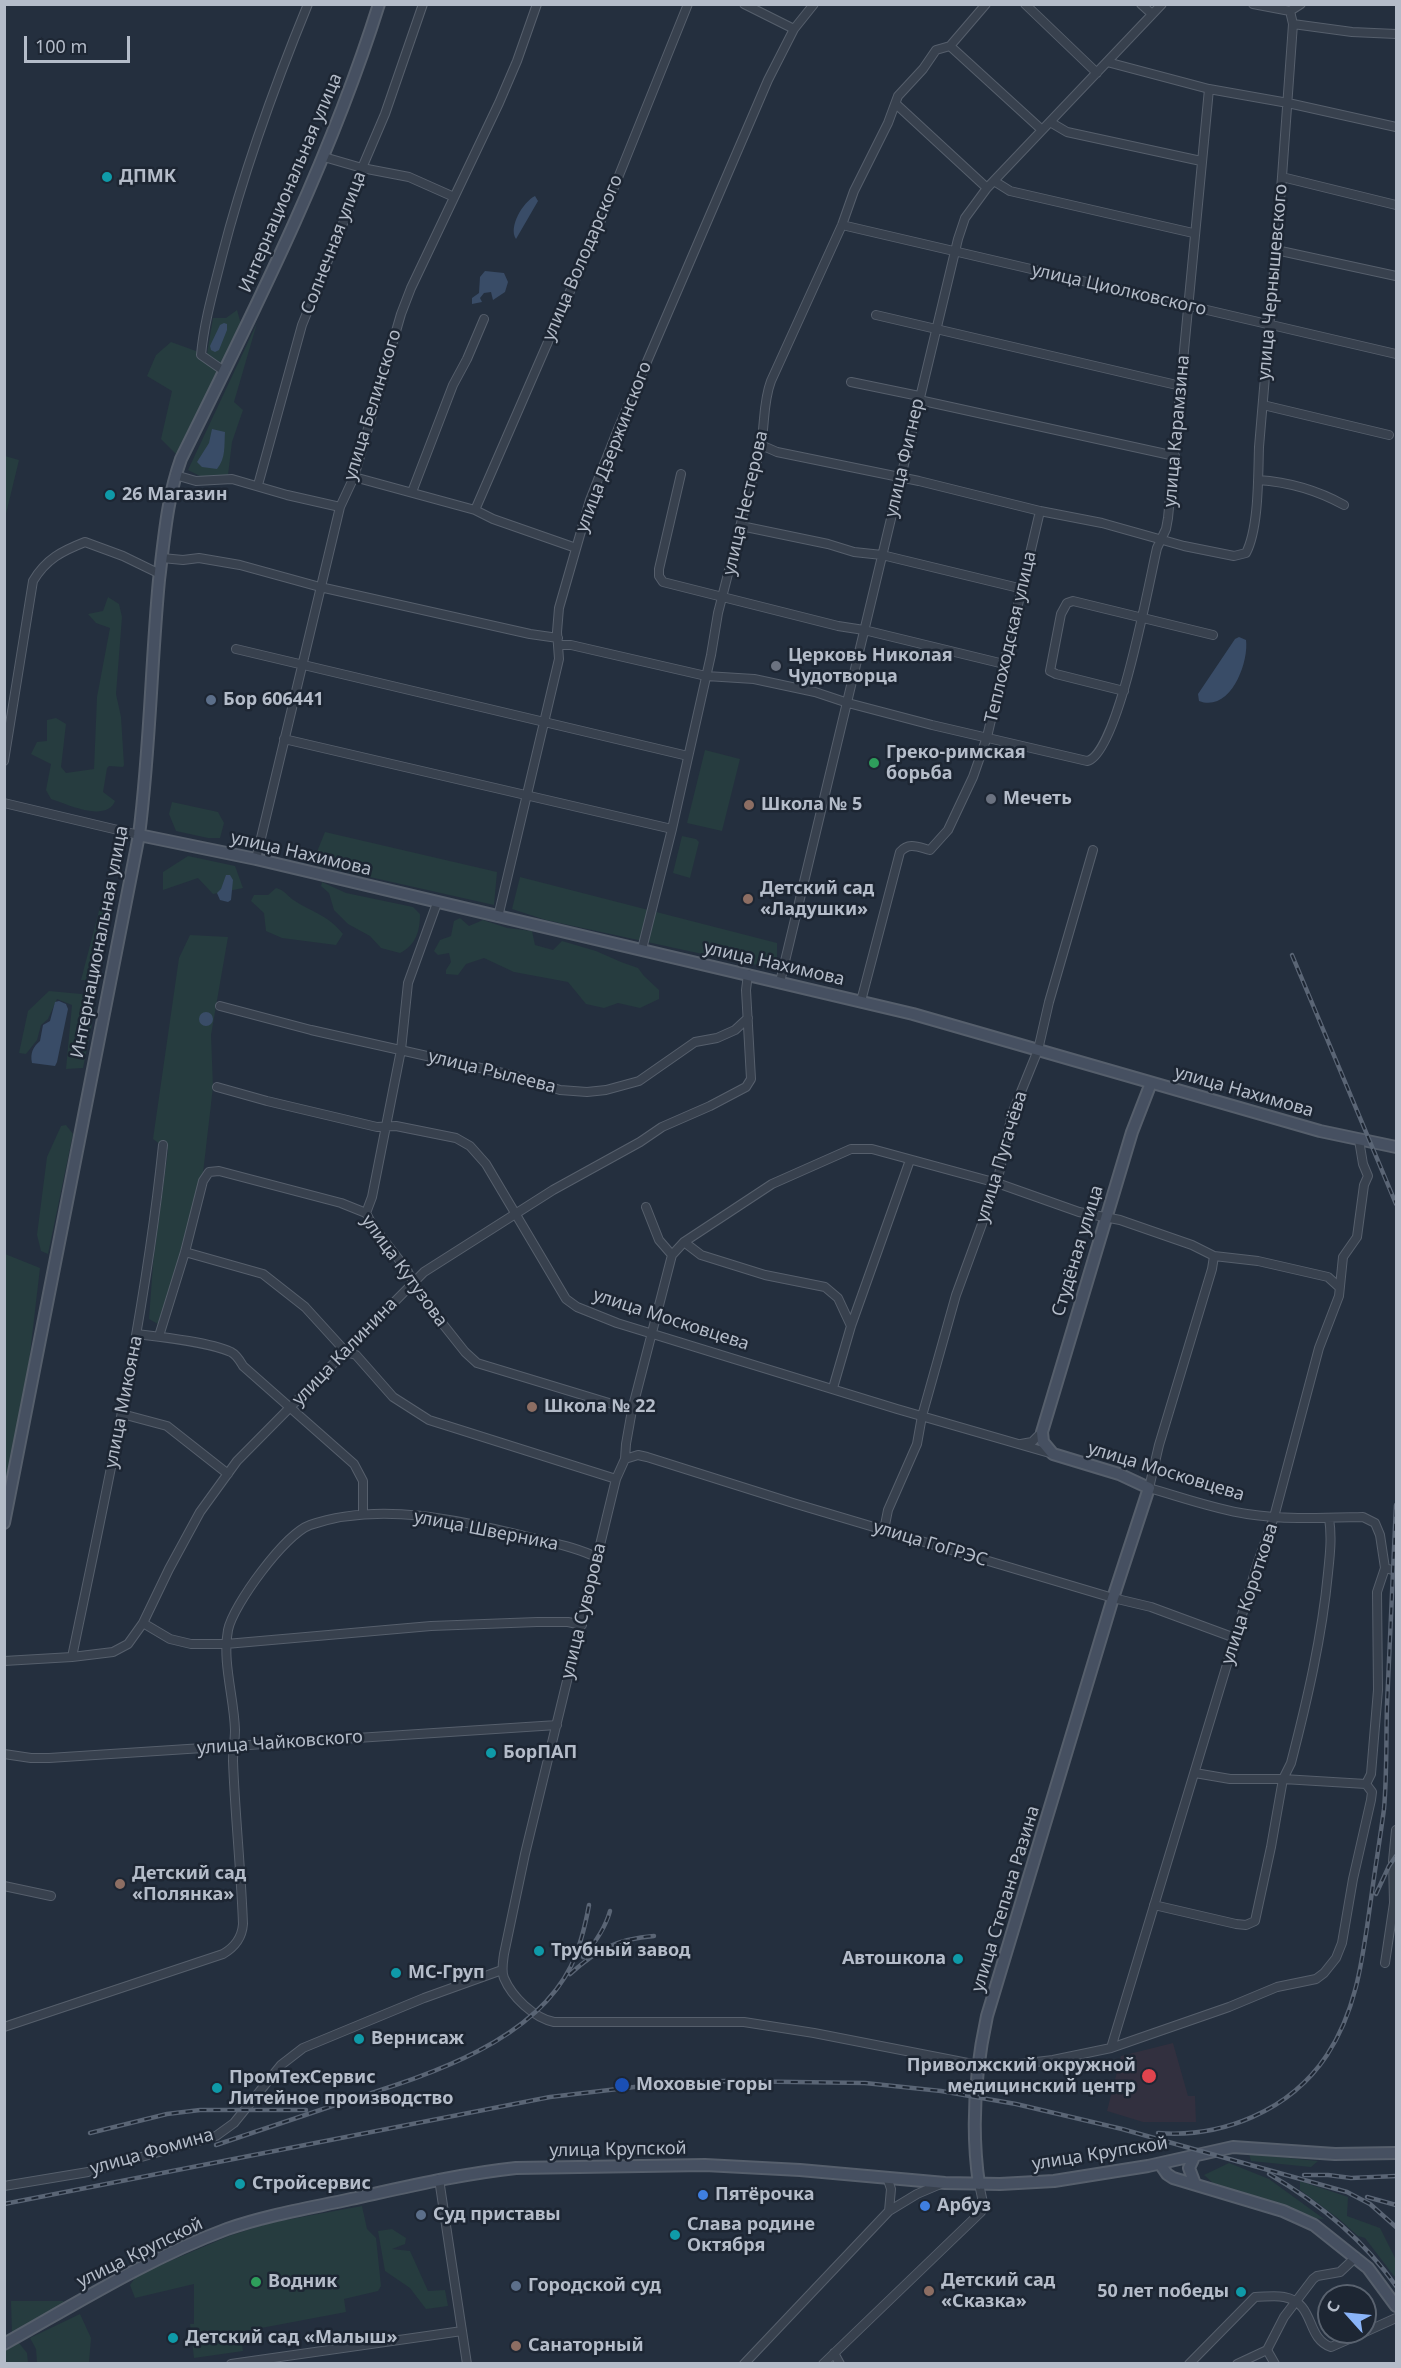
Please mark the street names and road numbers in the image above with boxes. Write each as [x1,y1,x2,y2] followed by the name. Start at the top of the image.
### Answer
[235,70,347,296] street label: Интернациональная улица
[297,168,371,318] street label: Солнечная улица
[538,172,628,344] street label: улица Володарского
[1254,183,1292,381] street label: улица Чернышевского
[1030,259,1208,321] street label: улица Циолковского
[340,327,406,483] street label: улица Белинского
[1160,354,1194,508] street label: улица Карамзина
[571,359,657,535] street label: улица Дзержинского
[881,396,929,520] street label: улица Фигнер
[719,429,773,577] street label: улица Нестерова
[981,549,1041,725] street label: Теплоходская улица
[67,824,133,1060] street label: Интернациональная улица
[229,827,373,881] street label: улица Нахимова
[702,937,846,991] street label: улица Нахимова
[426,1046,558,1098] street label: улица Рылеева
[1172,1062,1316,1122] street label: улица Нахимова
[972,1089,1032,1225] street label: улица Пугачёва
[1048,1183,1108,1319] street label: Студёная улица
[356,1211,452,1331] street label: улица Кутузова
[590,1285,752,1355] street label: улица Московцева
[288,1293,402,1411] street label: улица Калинина
[101,1334,147,1470] street label: улица Микояна
[1085,1438,1247,1506] street label: улица Московцева
[412,1506,560,1556] street label: улица Шверника
[870,1516,990,1572] street label: улица ГоГРЭС
[1217,1521,1283,1667] street label: улица Короткова
[557,1541,611,1681] street label: улица Суворова
[196,1726,364,1760] street label: улица Чайковского
[967,1803,1045,1995] street label: улица Степана Разина
[88,2124,216,2180] street label: улица Фомина
[1030,2133,1170,2175] street label: улица Крупской
[549,2138,687,2162] street label: улица Крупской
[74,2213,206,2293] street label: улица Крупской

